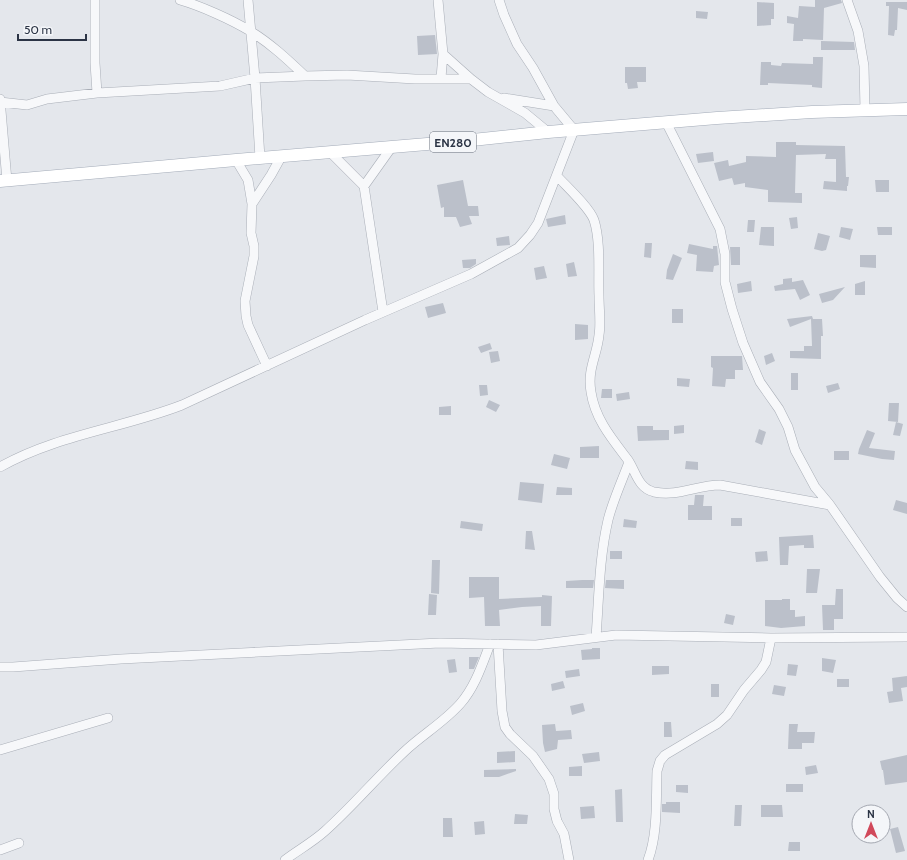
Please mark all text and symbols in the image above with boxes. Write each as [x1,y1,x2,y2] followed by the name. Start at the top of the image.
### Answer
[18,16,86,42] scale bar
[24,22,52,37] text: 50 m
[430,132,476,152] road number: EN280
[851,804,891,844] north arrow
[867,807,875,821] text: N

